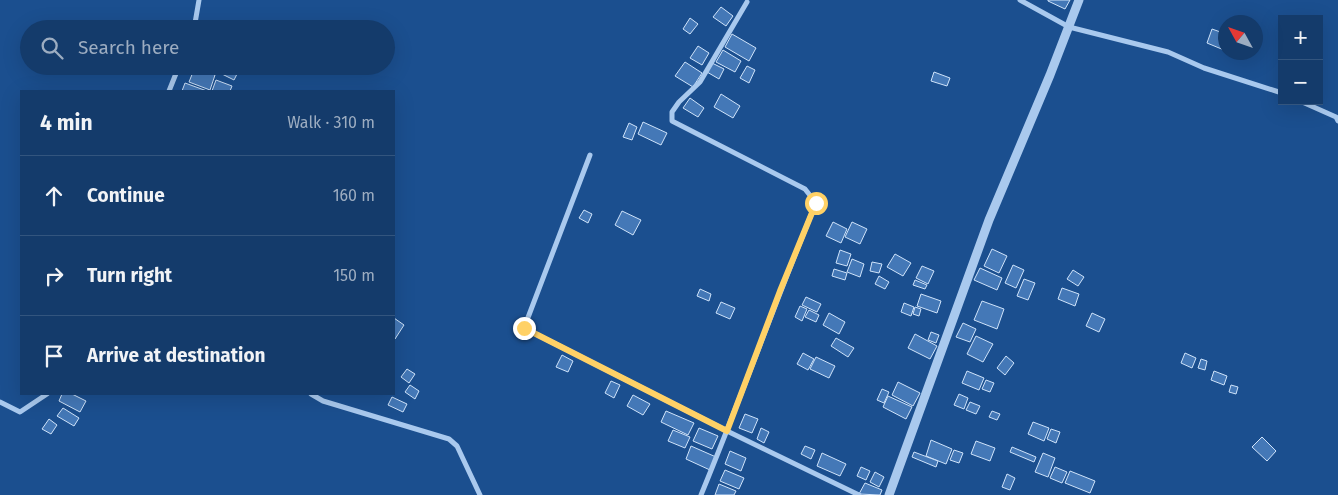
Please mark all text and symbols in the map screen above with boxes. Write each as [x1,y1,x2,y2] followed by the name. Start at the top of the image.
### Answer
[1218,15,1263,60] north arrow
[1278,15,1323,105] map controls
[1278,15,1323,60] button: +
[20,20,395,75] search box
[38,34,66,62] icon: search
[78,36,179,59] text: Search here
[1278,60,1323,105] button: −
[40,110,93,136] text: 4 min
[287,113,375,132] text: Walk · 310 m
[40,182,68,210] icon: ahead
[87,184,165,207] text: Continue
[333,186,375,205] text: 160 m
[805,192,828,215] route start
[40,262,68,290] icon: right
[87,264,172,287] text: Turn right
[333,266,375,285] text: 150 m
[513,317,536,340] route end
[40,342,68,370] icon: arrive
[87,344,266,367] text: Arrive at destination

